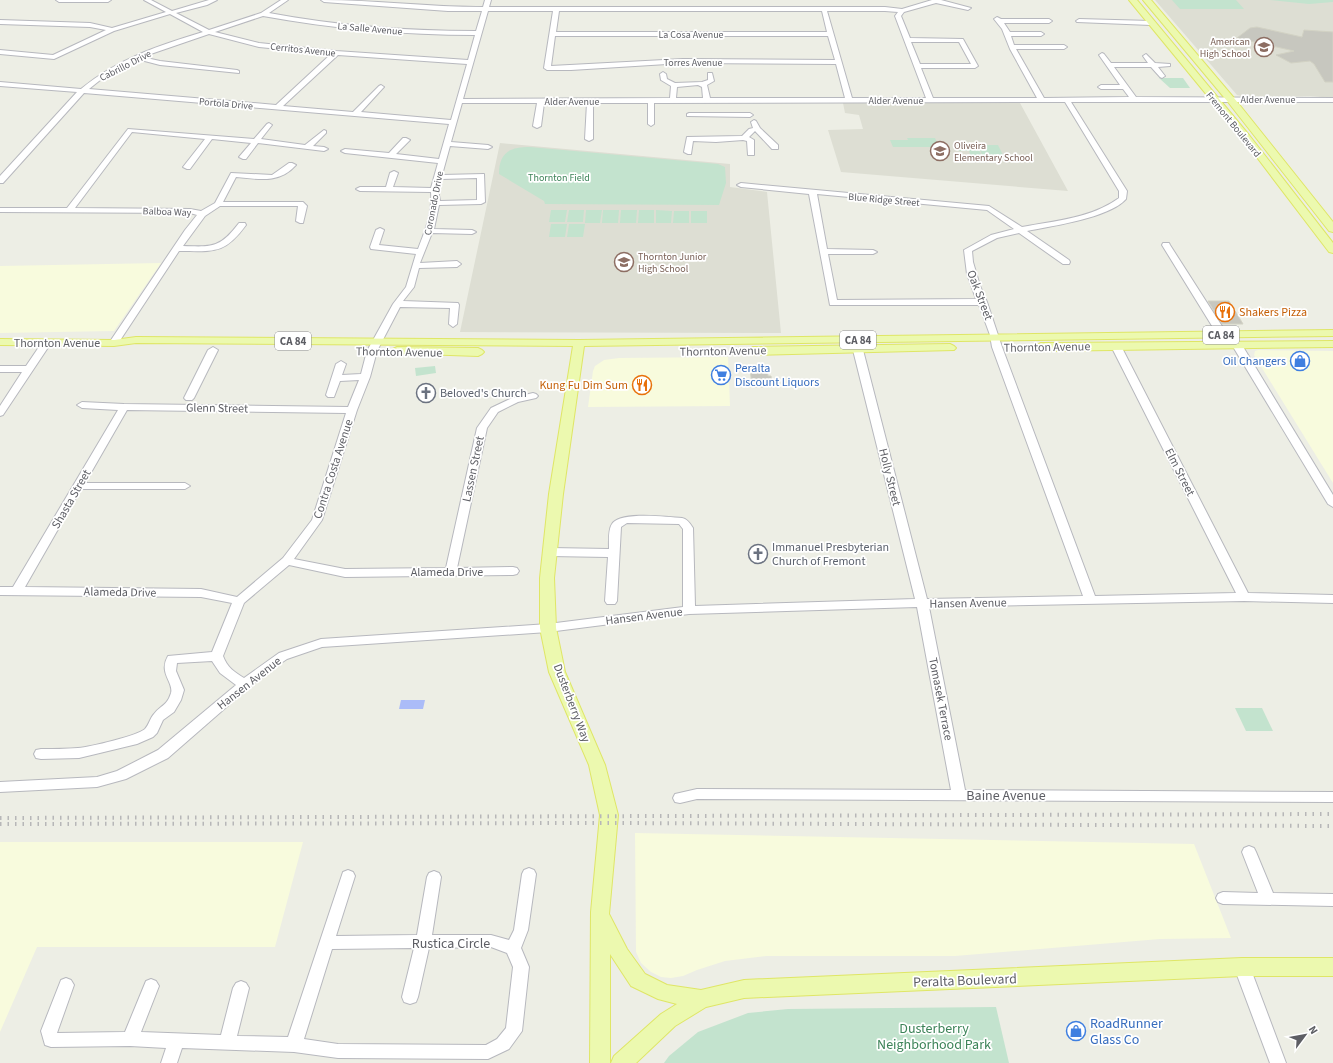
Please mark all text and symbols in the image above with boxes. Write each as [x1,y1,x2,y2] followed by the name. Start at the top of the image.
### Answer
[337,19,403,39] street label: La Salle Avenue
[658,28,724,42] street label: La Cosa Avenue
[1200,35,1250,61] place label: American High School
[1253,36,1275,58] school or university icon: American High School
[269,40,336,60] street label: Cerritos Avenue
[97,47,154,85] street label: Cabrillo Drive
[664,56,722,70] street label: Torres Avenue
[1202,89,1264,160] street label: Fremont Boulevard
[1241,93,1295,107] street label: Alder Avenue
[869,94,923,108] street label: Alder Avenue
[198,95,254,113] street label: Portola Drive
[545,95,599,109] street label: Alder Avenue
[954,139,1033,165] place label: Oliveira Elementary School
[929,140,951,162] school or university icon: Oliveira Elementary School
[421,170,447,236] street label: Coronado Drive
[528,171,590,185] park label: Thornton Field
[848,190,921,210] street label: Blue Ridge Street
[142,204,192,220] street label: Balboa Way
[638,250,707,276] place label: Thornton Junior High School
[613,251,635,273] school or university icon: Thornton Junior High School
[962,268,997,323] street label: Oak Street
[1214,301,1236,323] restaurant icon: Shakers Pizza
[1239,304,1307,321] place label: Shakers Pizza
[1203,326,1239,344] road number: CA 84
[840,331,876,349] road number: CA 84
[275,332,311,350] road number: CA 84
[14,335,100,352] street label: Thornton Avenue
[1004,338,1090,357] street label: Thornton Avenue
[680,342,766,361] street label: Thornton Avenue
[356,343,442,362] street label: Thornton Avenue
[1289,350,1311,372] shop icon: Oil Changers
[1223,353,1286,370] place label: Oil Changers
[735,360,819,391] place label: Peralta Discount Liquors
[710,364,732,386] supermarket icon: Peralta Discount Liquors
[631,374,653,396] restaurant icon: Kung Fu Dim Sum
[539,377,628,394] place label: Kung Fu Dim Sum
[415,382,437,404] church icon: Beloved's Church
[440,385,527,402] place label: Beloved's Church
[186,399,248,418] street label: Glenn Street
[309,417,358,521] street label: Contra Costa Avenue
[458,435,489,504] street label: Lassen Street
[1160,445,1199,499] street label: Elm Street
[874,447,905,508] street label: Holly Street
[48,466,95,532] street label: Shasta Street
[772,539,889,570] place label: Immanuel Presbyterian Church of Fremont
[747,543,769,565] church icon: Immanuel Presbyterian Church of Fremont
[411,564,483,581] street label: Alameda Drive
[84,583,157,602] street label: Alameda Drive
[929,594,1007,613] street label: Hansen Avenue
[605,603,684,630] street label: Hansen Avenue
[214,653,285,714] street label: Hansen Avenue
[924,656,957,742] street label: Tomasek Terrace
[549,661,594,745] street label: Dusterberry Way
[966,786,1046,806] street label: Baine Avenue
[412,934,490,954] street label: Rustica Circle
[913,969,1017,993] street label: Peralta Boulevard
[1090,1014,1163,1050] place label: RoadRunner Glass Co
[1285,1015,1325,1055] north arrow
[877,1019,991,1055] park label: Dusterberry Neighborhood Park
[1065,1020,1087,1042] shop icon: RoadRunner Glass Co
[1305,1023,1321,1037] text: N

